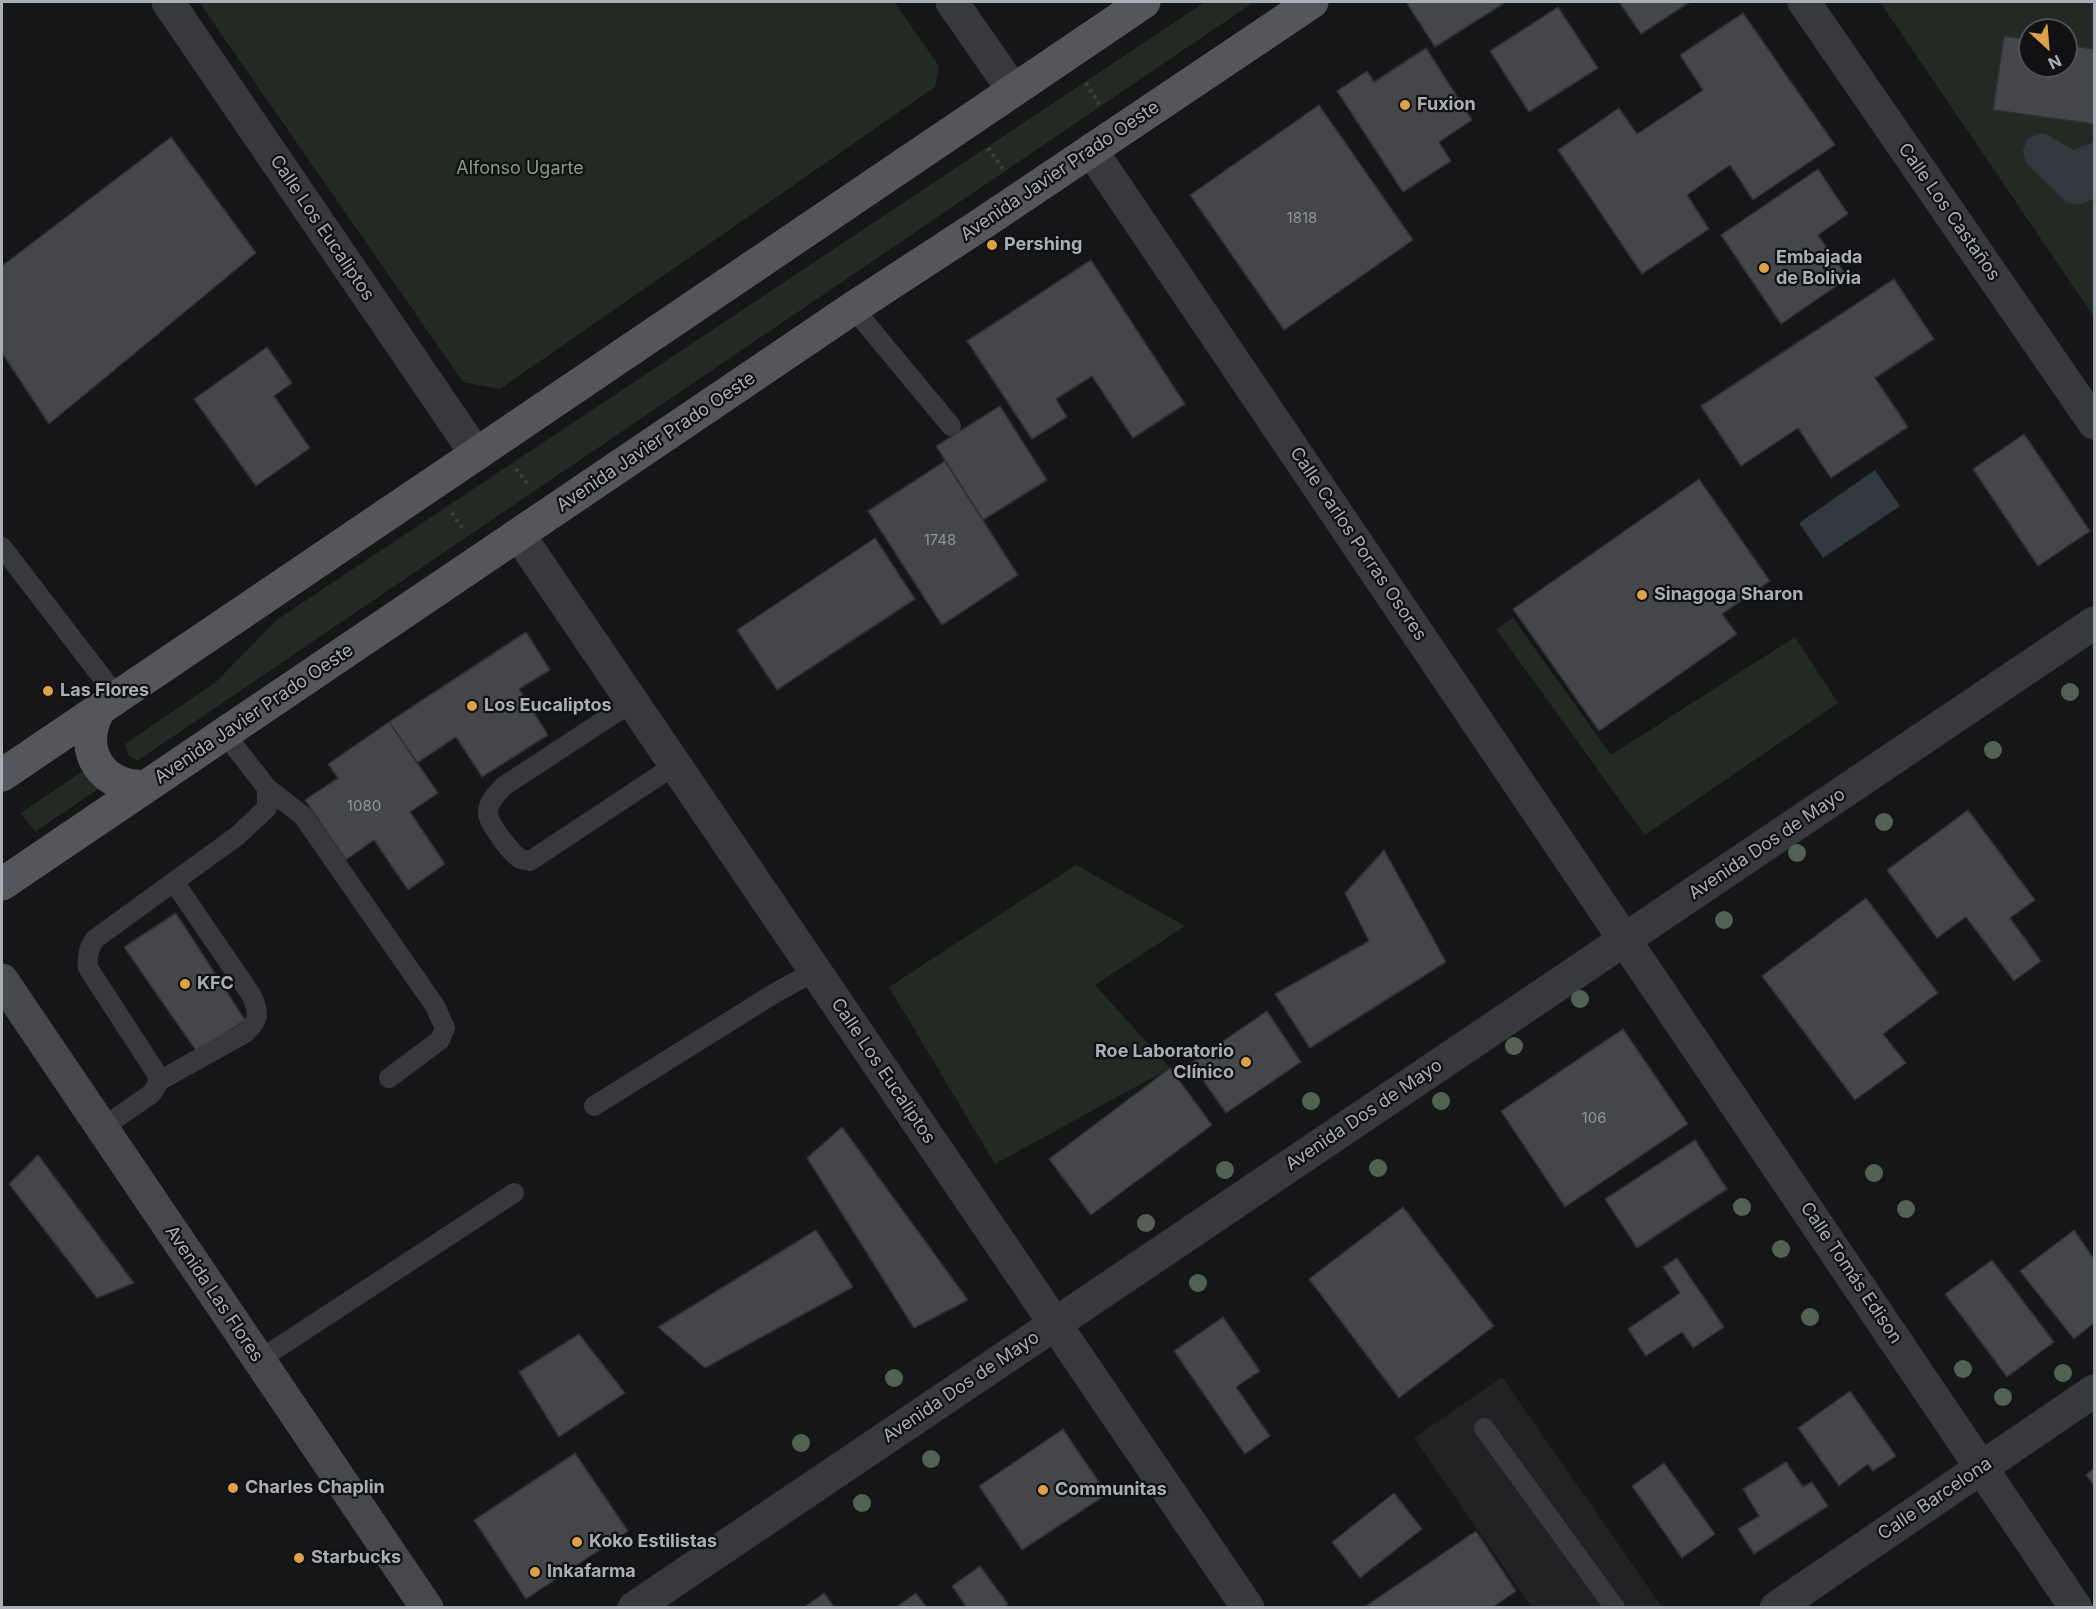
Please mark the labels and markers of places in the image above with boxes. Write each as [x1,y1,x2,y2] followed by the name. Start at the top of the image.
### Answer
[1417,94,1476,116] place label: Fuxion
[1398,98,1412,112] marker: Fuxion
[1004,234,1082,256] place label: Pershing
[985,238,999,252] marker: Pershing
[1776,247,1862,290] place label: Embajada de Bolivia
[1757,261,1771,275] marker: Embajada de Bolivia
[1654,584,1803,606] place label: Sinagoga Sharon
[1635,588,1649,602] marker: Sinagoga Sharon
[60,680,149,702] place label: Las Flores
[41,684,55,698] marker: Las Flores
[484,695,612,717] place label: Los Eucaliptos
[465,699,479,713] marker: Los Eucaliptos
[197,973,234,995] place label: KFC
[178,977,192,991] marker: KFC
[1095,1041,1234,1084] place label: Roe Laboratorio Clínico
[1239,1055,1253,1069] marker: Roe Laboratorio Clínico
[245,1477,385,1499] place label: Charles Chaplin
[1055,1479,1167,1501] place label: Communitas
[226,1481,240,1495] marker: Charles Chaplin
[1036,1483,1050,1497] marker: Communitas
[589,1531,717,1553] place label: Koko Estilistas
[570,1535,584,1549] marker: Koko Estilistas
[311,1547,401,1569] place label: Starbucks
[292,1551,306,1565] marker: Starbucks
[547,1561,636,1583] place label: Inkafarma
[528,1565,542,1579] marker: Inkafarma

